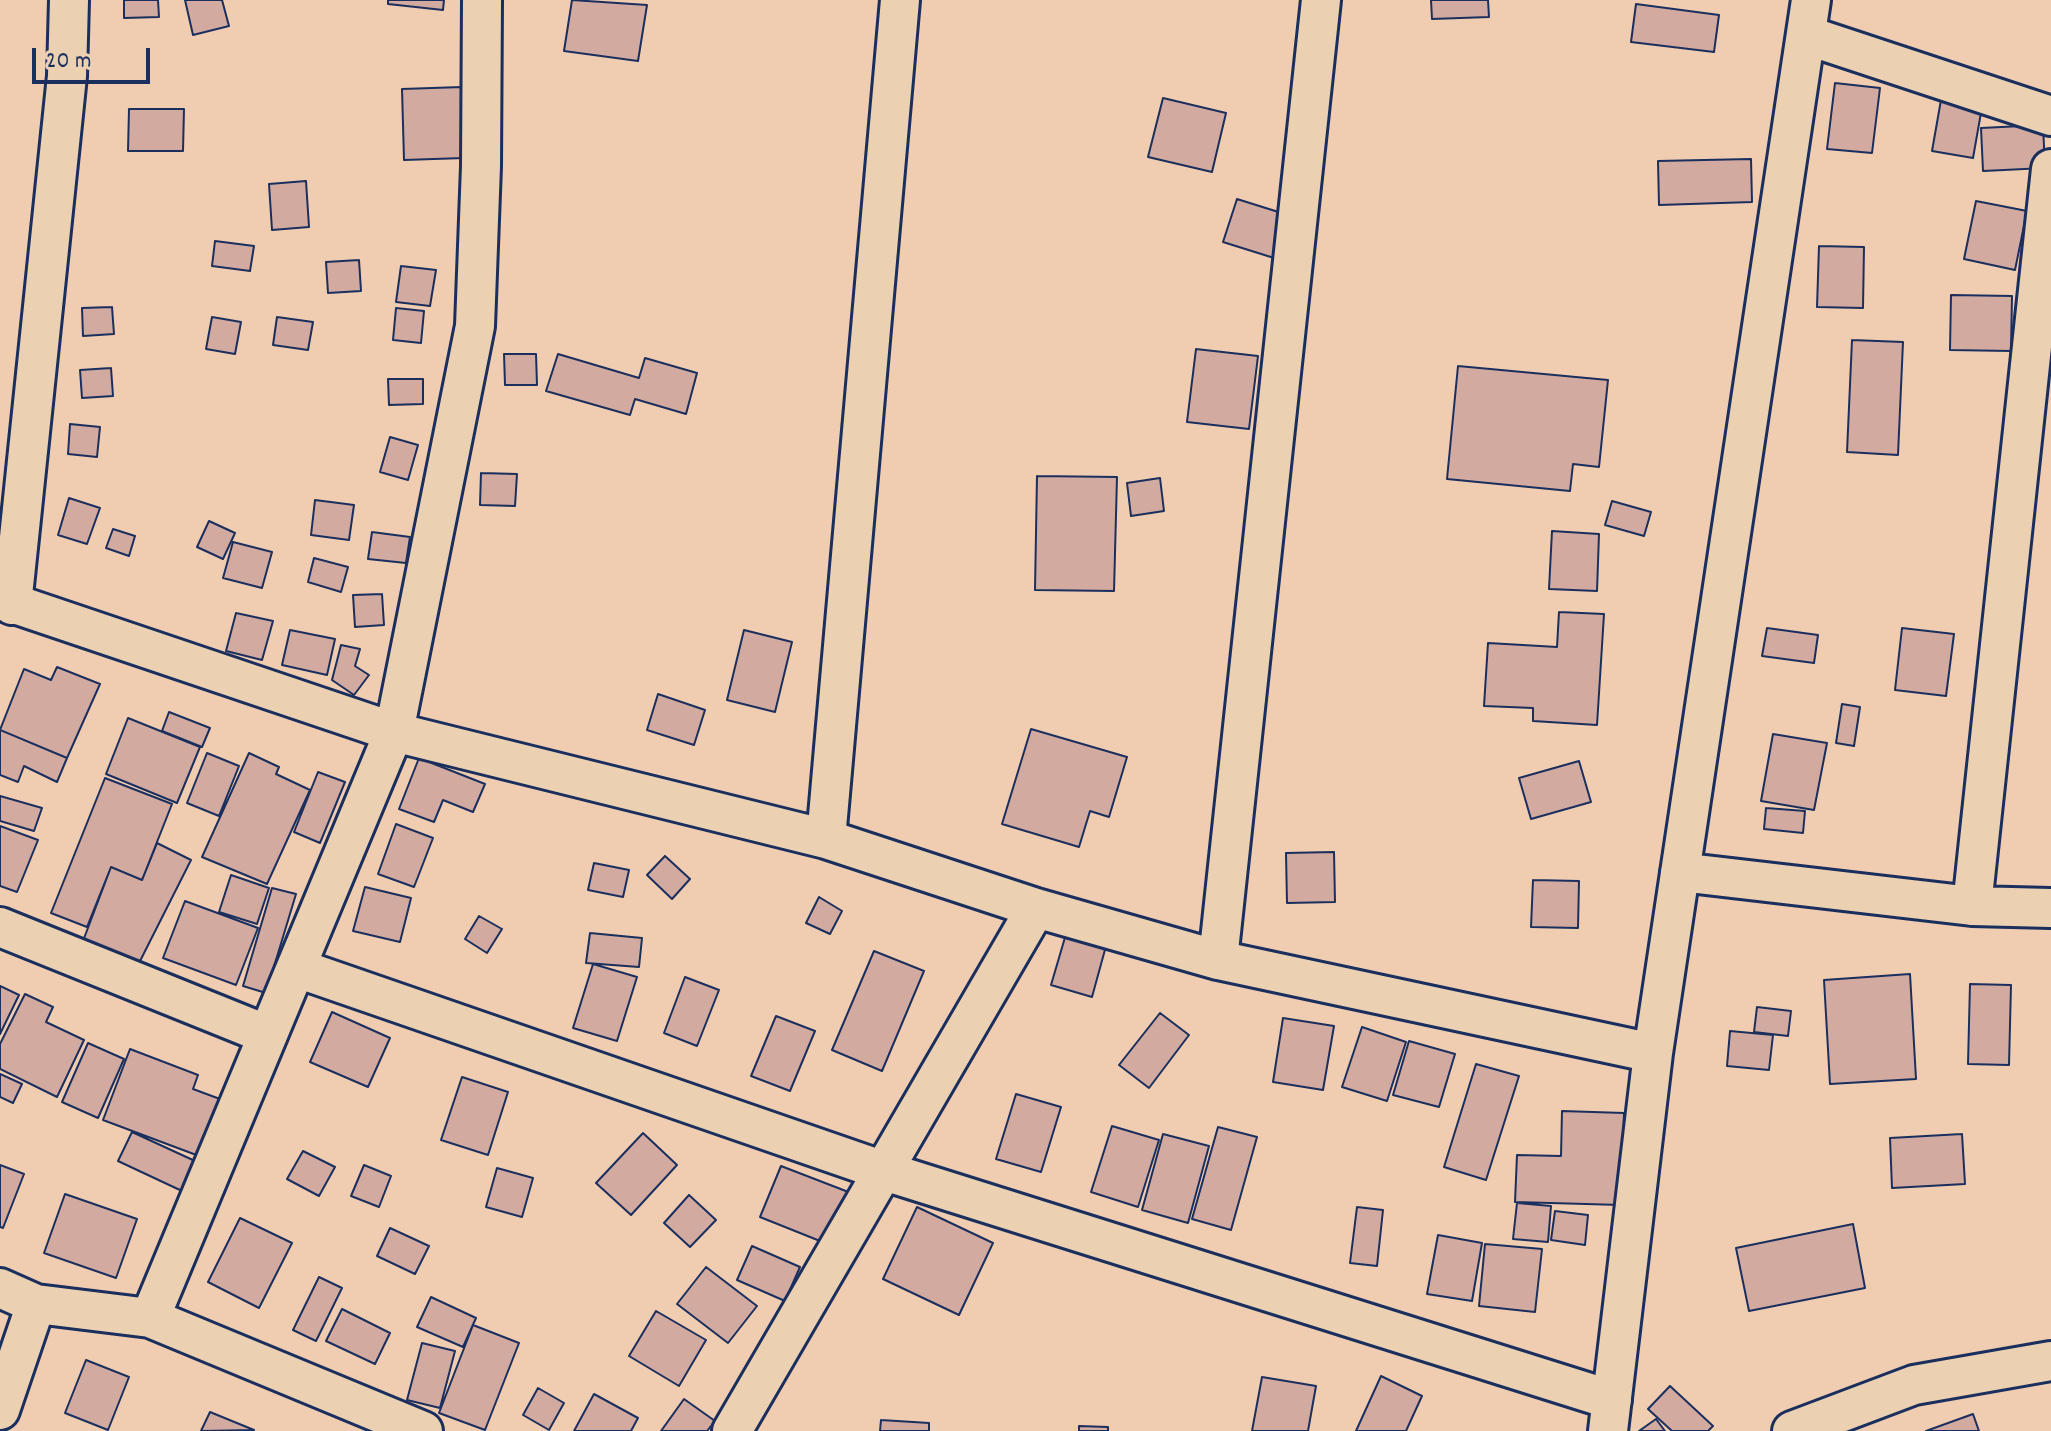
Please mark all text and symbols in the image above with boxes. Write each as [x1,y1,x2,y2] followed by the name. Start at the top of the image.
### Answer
[36,32,154,82] scale bar
[46,45,92,79] text: 20 m

